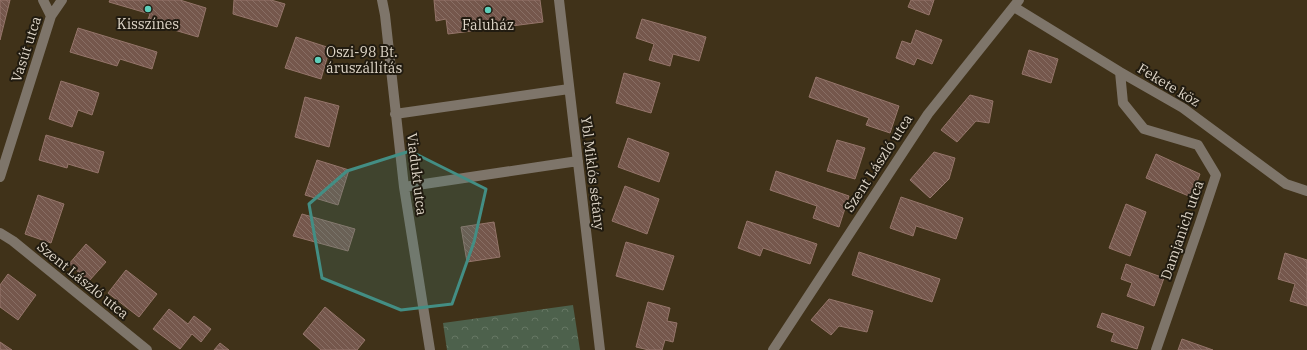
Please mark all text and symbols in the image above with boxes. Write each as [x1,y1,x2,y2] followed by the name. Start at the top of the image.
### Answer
[143,4,153,14] marker: Kisszínes
[483,5,493,15] marker: Faluház
[7,13,45,84] street label: Vasút utca
[117,15,179,33] place label: Kisszínes
[462,16,514,34] place label: Faluház
[326,43,402,77] place label: Oszi-98 Bt. áruszállítás
[313,55,323,65] marker: Oszi-98 Bt. áruszállítás
[1134,59,1204,111] street label: Fekete köz
[840,110,917,215] street label: Szent László utca
[577,115,609,232] street label: Ybl Miklós sétány
[403,132,431,217] street label: Viadukt utca
[1157,178,1208,282] street label: Damjanich utca
[33,237,133,323] street label: Szent László utca

